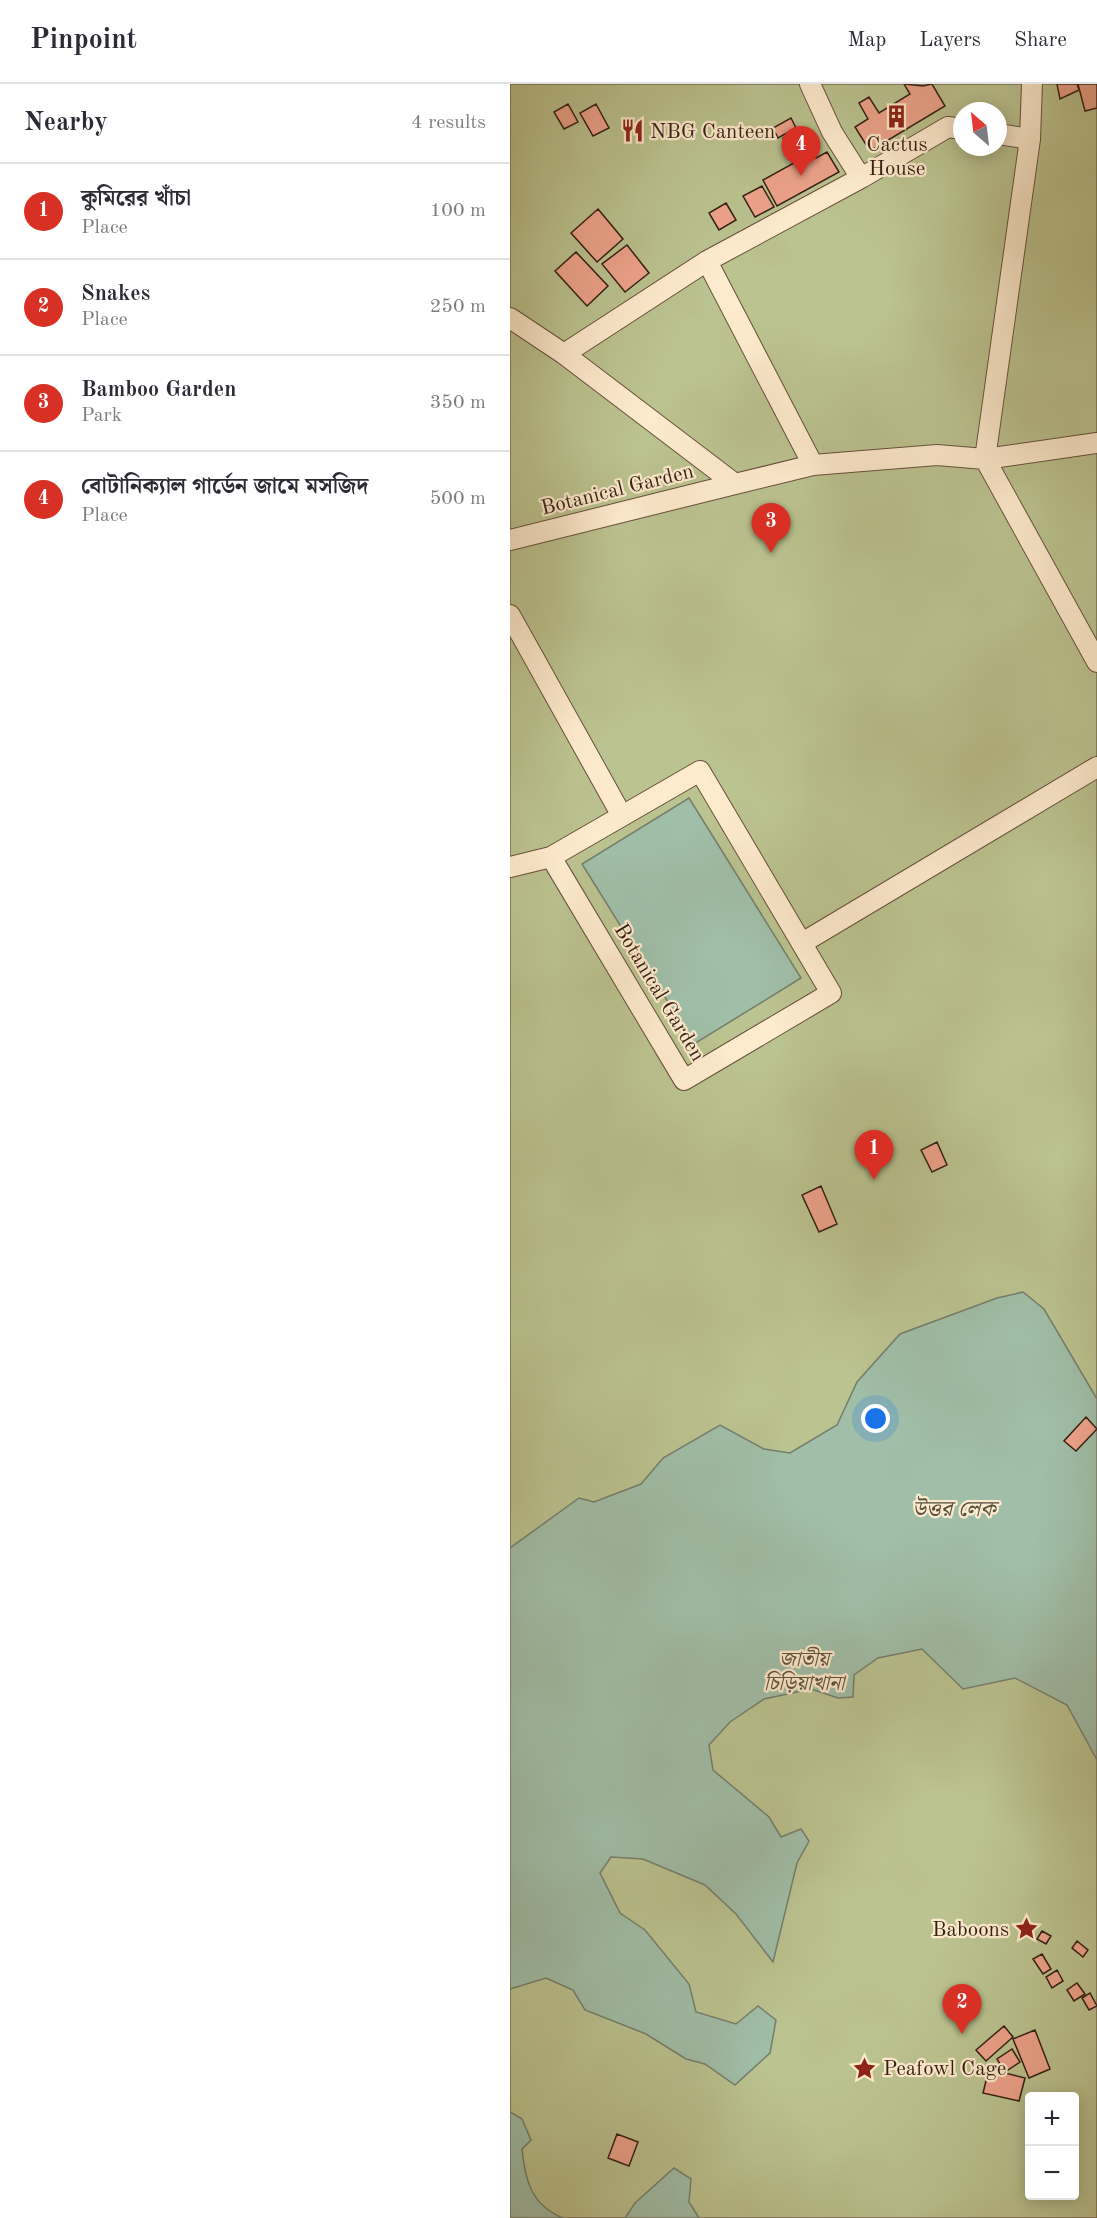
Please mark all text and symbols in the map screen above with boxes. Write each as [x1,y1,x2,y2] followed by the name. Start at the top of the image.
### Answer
[30,27,137,55] text: Pinpoint
[847,30,886,51] text: Map
[919,30,981,51] text: Layers
[1014,30,1067,51] text: Share
[953,102,1007,156] north arrow
[884,103,910,129] building icon: Cactus House
[24,110,108,136] text: Nearby
[411,113,486,133] text: 4 results
[619,118,645,144] restaurant icon: NBG Canteen
[650,122,775,143] place label: NBG Canteen
[782,126,820,176] pin: 4
[866,135,928,180] place label: Cactus House
[81,188,191,210] text: কুমিরের খাঁচা
[38,201,49,221] text: 1
[430,201,486,221] text: 100 m
[81,218,128,238] text: Place
[81,283,150,305] text: Snakes
[38,297,49,317] text: 2
[430,297,486,317] text: 250 m
[81,310,128,330] text: Place
[81,379,236,401] text: Bamboo Garden
[38,393,49,413] text: 3
[430,393,486,413] text: 350 m
[81,406,122,426] text: Park
[539,461,696,520] street label: Botanical Garden
[81,476,368,498] text: বোটানিক্যাল গার্ডেন জামে মসজিদ
[38,489,49,509] text: 4
[430,489,486,509] text: 500 m
[752,504,790,553] pin: 3
[81,506,128,526] text: Place
[609,920,708,1065] street label: Botanical Garden
[854,1130,894,1180] pin: 1
[861,1404,890,1433] your location
[912,1495,1000,1521] water label: উত্তর লেক
[764,1646,847,1695] park label: জাতীয় চিড়িয়াখানা
[1014,1916,1040,1942] place icon: Baboons
[932,1920,1009,1941] place label: Baboons
[942,1984,982,2034] pin: 2
[852,2055,878,2081] place icon: Peafowl Cage
[883,2059,1007,2080] place label: Peafowl Cage
[1025,2092,1079,2200] map controls
[1025,2092,1079,2146] button: +
[1025,2146,1079,2200] button: −

